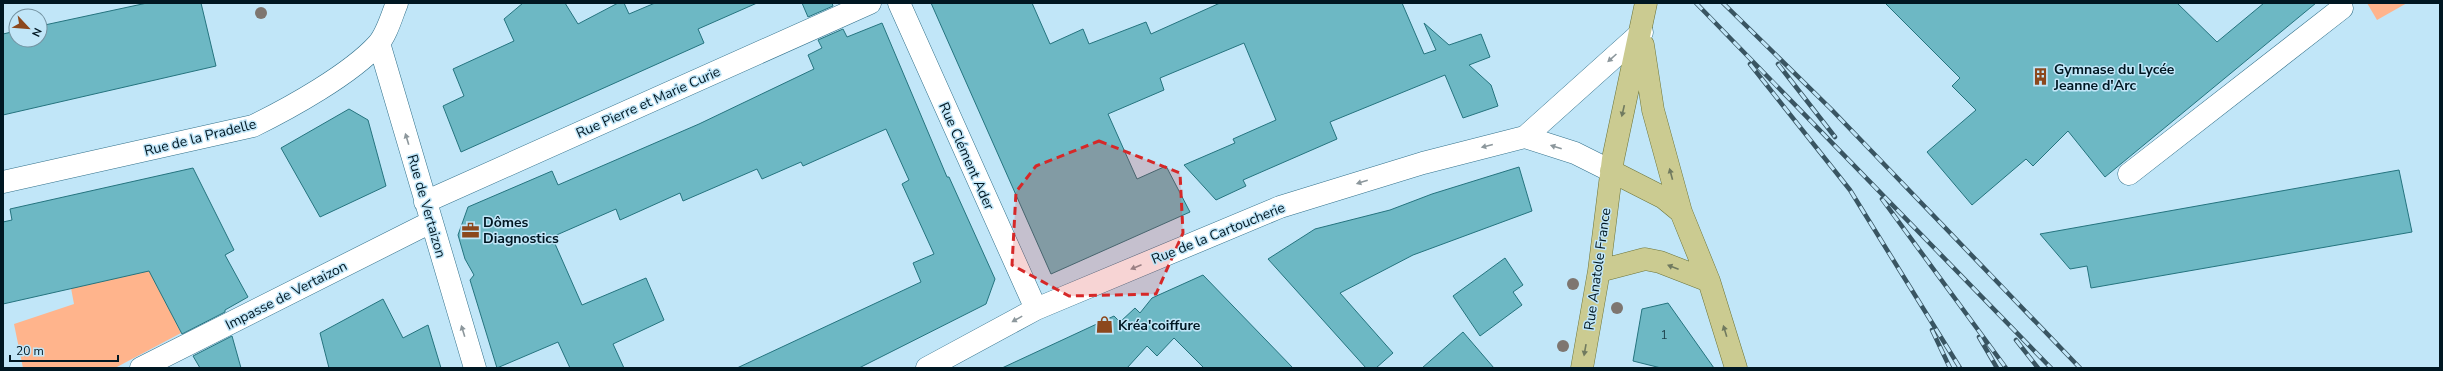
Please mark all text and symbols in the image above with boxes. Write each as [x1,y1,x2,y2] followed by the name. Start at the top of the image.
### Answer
[8,8,48,48] north arrow
[28,25,45,39] text: N
[1607,54,1618,63] one-way arrow
[2053,60,2175,95] place label: Gymnase du Lycée Jeanne d'Arc
[573,62,723,143] street label: Rue Pierre et Marie Curie
[2031,67,2051,87] building icon: Gymnase du Lycée Jeanne d'Arc
[934,99,999,213] street label: Rue Clément Ader
[1620,105,1626,117] one-way arrow
[142,114,258,161] street label: Rue de la Pradelle
[404,133,410,145] one-way arrow
[1481,143,1493,149] one-way arrow
[1549,143,1561,149] one-way arrow
[403,152,450,260] street label: Rue de Vertaizon
[1668,168,1674,180] one-way arrow
[1356,179,1368,185] one-way arrow
[1148,198,1288,269] street label: Rue de la Cartoucherie
[1580,207,1615,331] street label: Rue Anatole France
[483,213,559,248] place label: Dômes Diagnostics
[460,220,480,240] office icon: Dômes Diagnostics
[222,257,350,334] street label: Impasse de Vertaizon
[1667,263,1679,269] one-way arrow
[1129,264,1141,270] one-way arrow
[1095,315,1115,335] shop icon: Kréa'coiffure
[1011,316,1023,323] one-way arrow
[1118,316,1201,335] place label: Kréa'coiffure
[460,324,466,336] one-way arrow
[1722,324,1728,336] one-way arrow
[1660,327,1668,343] house number: 1
[10,337,118,363] scale bar
[16,343,44,359] text: 20 m
[1582,344,1588,357] one-way arrow

